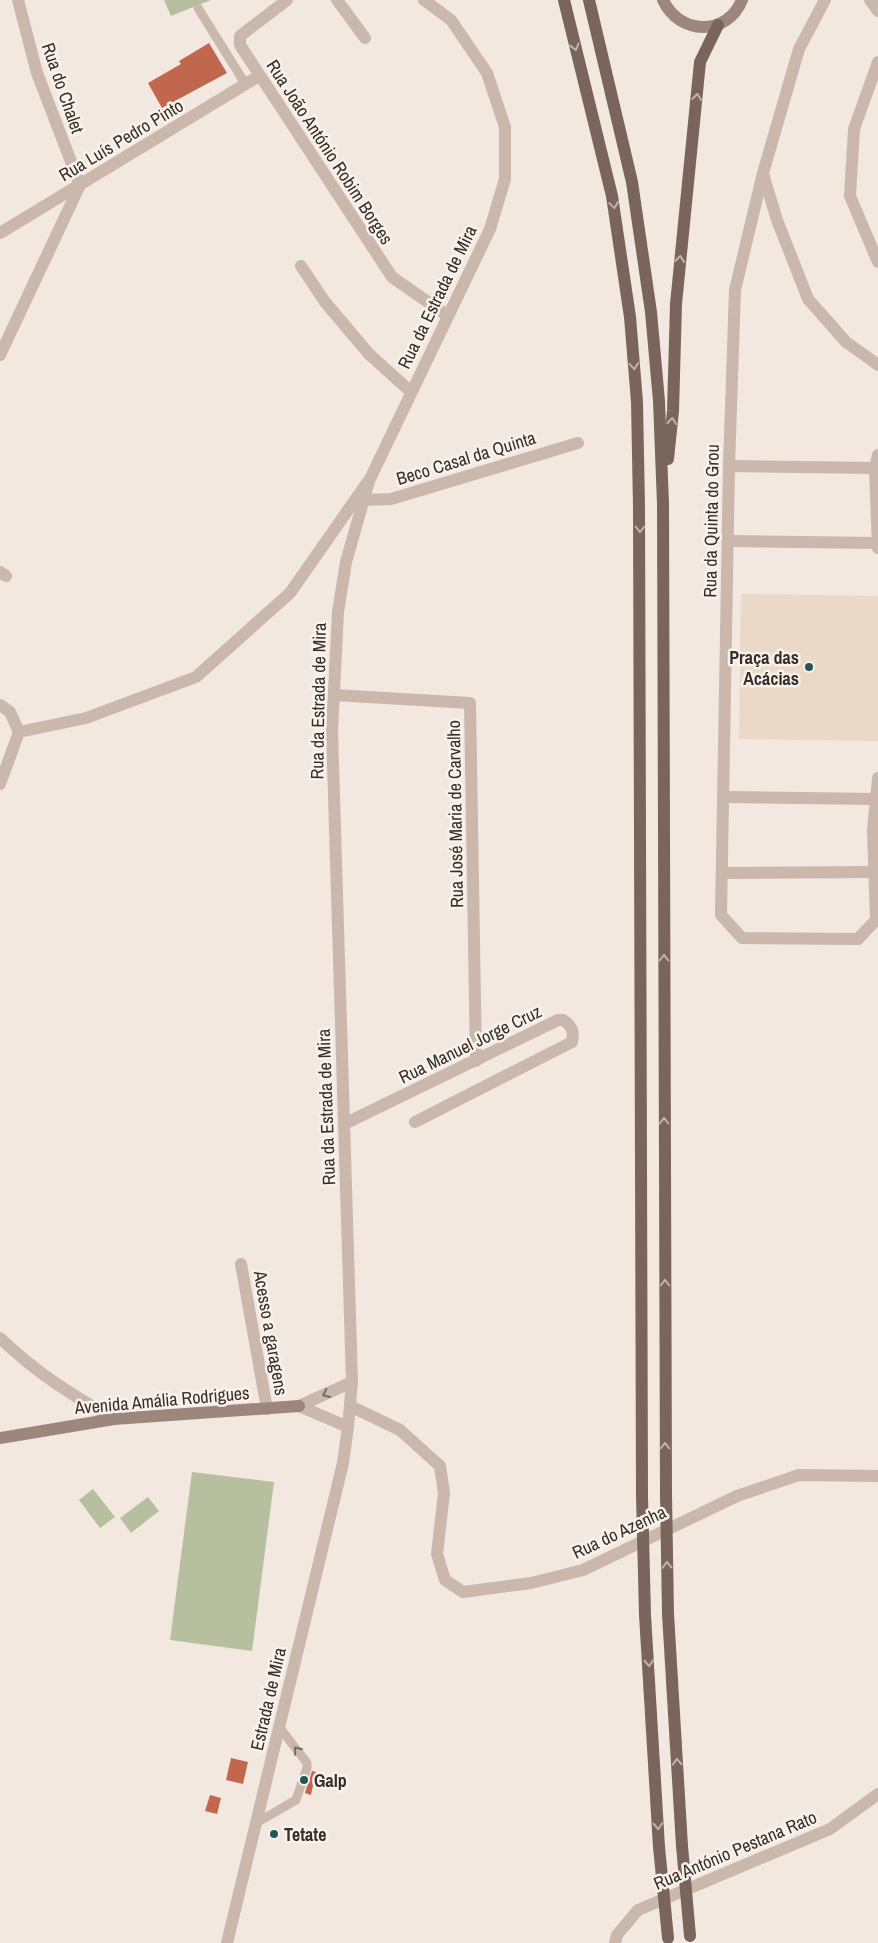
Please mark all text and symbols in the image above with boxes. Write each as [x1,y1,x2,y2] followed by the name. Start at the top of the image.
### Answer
[36,39,90,137] street label: Rua do Chalet
[570,43,580,51] one-way arrow
[261,55,399,249] street label: Rua João António Robim Borges
[54,93,188,187] street label: Rua Luís Pedro Pinto
[691,93,702,101] one-way arrow
[608,201,618,210] one-way arrow
[391,221,483,373] street label: Rua da Estrada de Mira
[675,254,686,262] one-way arrow
[628,363,639,371] one-way arrow
[666,417,677,425] one-way arrow
[393,425,539,491] street label: Beco Casal da Quinta
[697,444,725,598] street label: Rua da Quinta do Grou
[634,525,645,533] one-way arrow
[304,622,332,780] street label: Rua da Estrada de Mira
[729,645,799,691] place label: Praça das Acácias
[803,661,815,673] marker: Praça das Acácias
[441,720,469,908] street label: Rua José Maria de Carvalho
[659,954,669,962] one-way arrow
[394,999,546,1089] street label: Rua Manuel Jorge Cruz
[311,1028,341,1186] street label: Rua da Estrada de Mira
[659,1116,669,1124] one-way arrow
[248,1268,294,1397] street label: Acesso a garagens
[660,1279,670,1286] one-way arrow
[73,1380,250,1420] street label: Avenida Amália Rodrigues
[322,1388,331,1398] one-way arrow
[660,1441,671,1449] one-way arrow
[568,1499,670,1565] street label: Rua do Azenha
[662,1561,673,1569] one-way arrow
[244,1645,292,1753] street label: Estrada de Mira
[643,1660,654,1668] one-way arrow
[294,1746,303,1756] one-way arrow
[672,1758,683,1766] one-way arrow
[314,1768,347,1793] place label: Galp
[298,1774,310,1786] marker: Galp
[650,1804,820,1896] street label: Rua António Pestana Rato
[284,1822,326,1847] place label: Tetate
[652,1822,663,1830] one-way arrow
[268,1828,280,1840] marker: Tetate

